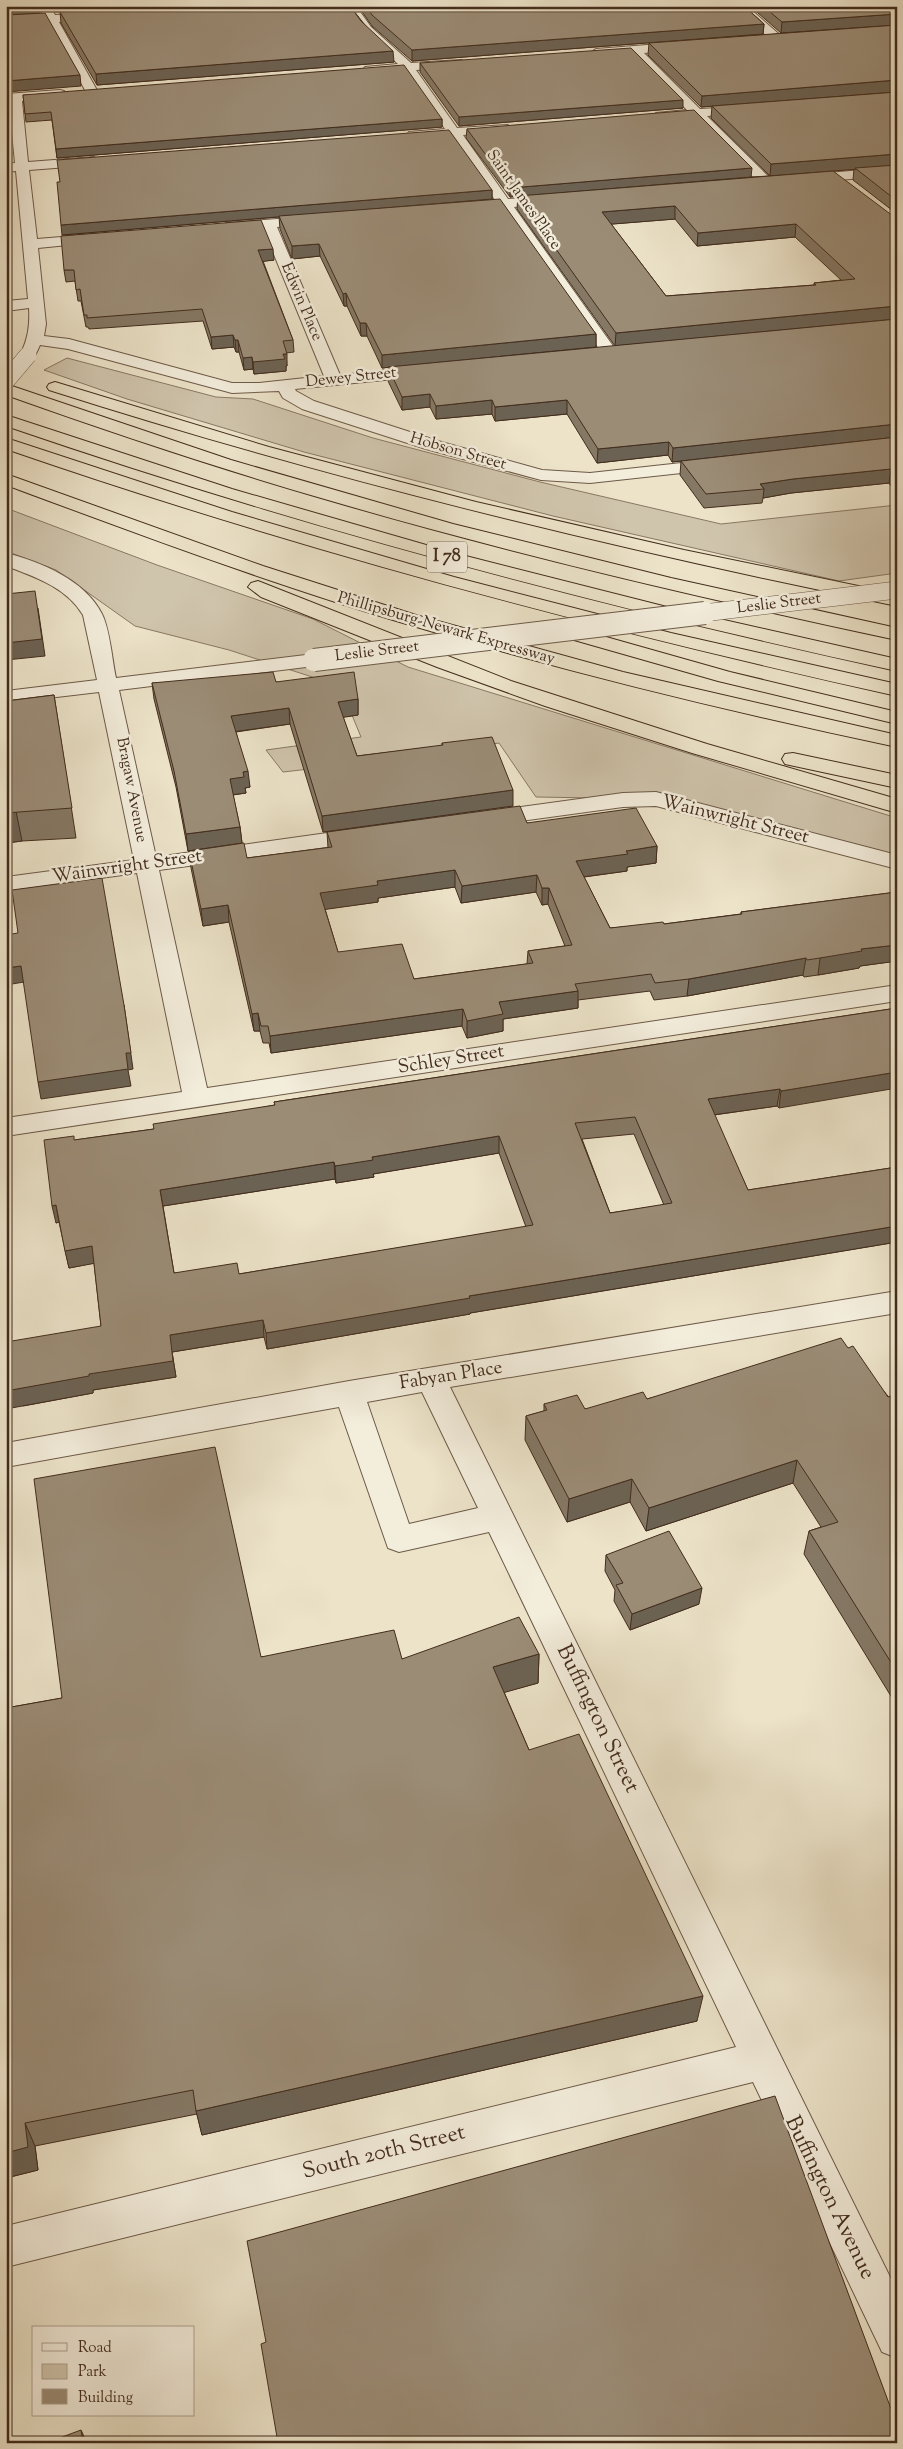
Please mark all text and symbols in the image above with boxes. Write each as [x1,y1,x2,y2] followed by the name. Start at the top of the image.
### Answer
[480,145,566,255] street label: Saint James Place
[274,259,328,345] street label: Edwin Place
[304,362,398,394] street label: Dewey Street
[407,427,509,477] street label: Hobson Street
[427,542,467,572] road number: I 78
[334,587,558,671] street label: Phillipsburg-Newark Expressway
[736,587,823,621] street label: Leslie Street
[334,635,421,669] street label: Leslie Street
[110,735,152,845] street label: Bragaw Avenue
[658,789,812,852] street label: Wainwright Street
[50,843,204,891] street label: Wainwright Street
[396,1038,507,1082] street label: Schley Street
[397,1355,505,1397] street label: Fabyan Place
[547,1639,647,1799] street label: Buffington Street
[775,2111,883,2285] street label: Buffington Avenue
[299,2117,469,2189] street label: South 20th Street
[32,2326,195,2416] legend
[78,2338,112,2359] text: Road
[78,2362,107,2383] text: Park
[78,2388,133,2409] text: Building

